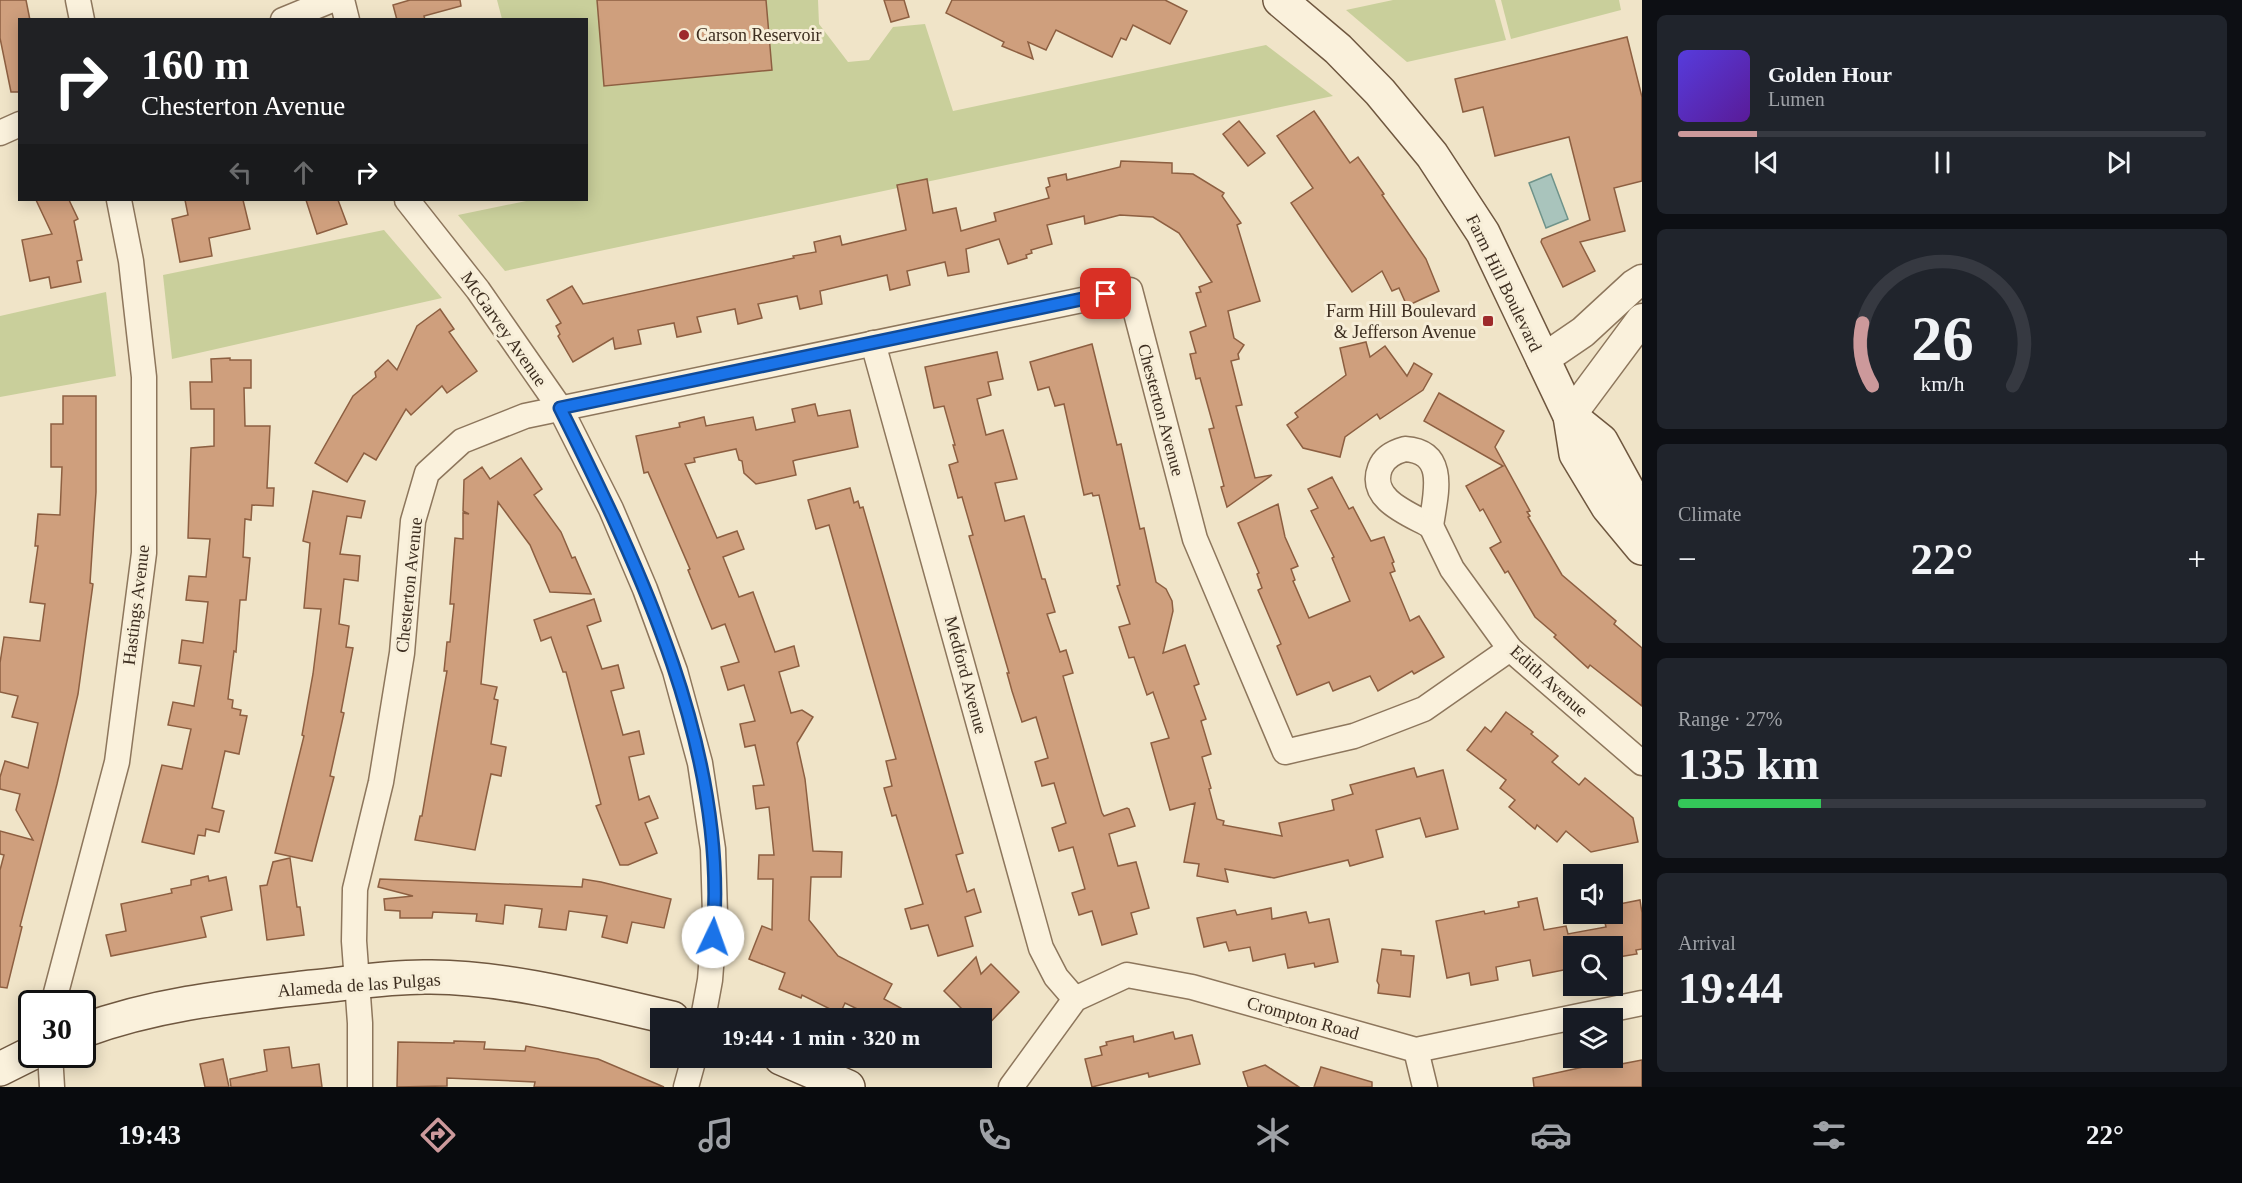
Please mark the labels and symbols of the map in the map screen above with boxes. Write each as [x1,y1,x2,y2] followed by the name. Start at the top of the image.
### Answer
[696,25,821,45] place label: Carson Reservoir
[677,28,691,42] marker: Carson Reservoir
[1462,211,1546,355] street label: Farm Hill Boulevard
[457,268,551,390] street label: McGarvey Avenue
[1080,268,1131,319] pin
[1326,301,1476,342] place label: Farm Hill Boulevard & Jefferson Avenue
[1481,314,1495,328] marker: Farm Hill Boulevard & Jefferson Avenue
[1134,342,1188,478] street label: Chesterton Avenue
[392,516,426,654] street label: Chesterton Avenue
[119,544,153,666] street label: Hastings Avenue
[941,614,991,736] street label: Medford Avenue
[1506,641,1592,721] street label: Edith Avenue
[681,905,745,969] position arrow
[277,969,441,1001] street label: Alameda de las Pulgas
[18,990,96,1068] speed limit sign: 30
[1245,992,1361,1044] street label: Crompton Road

